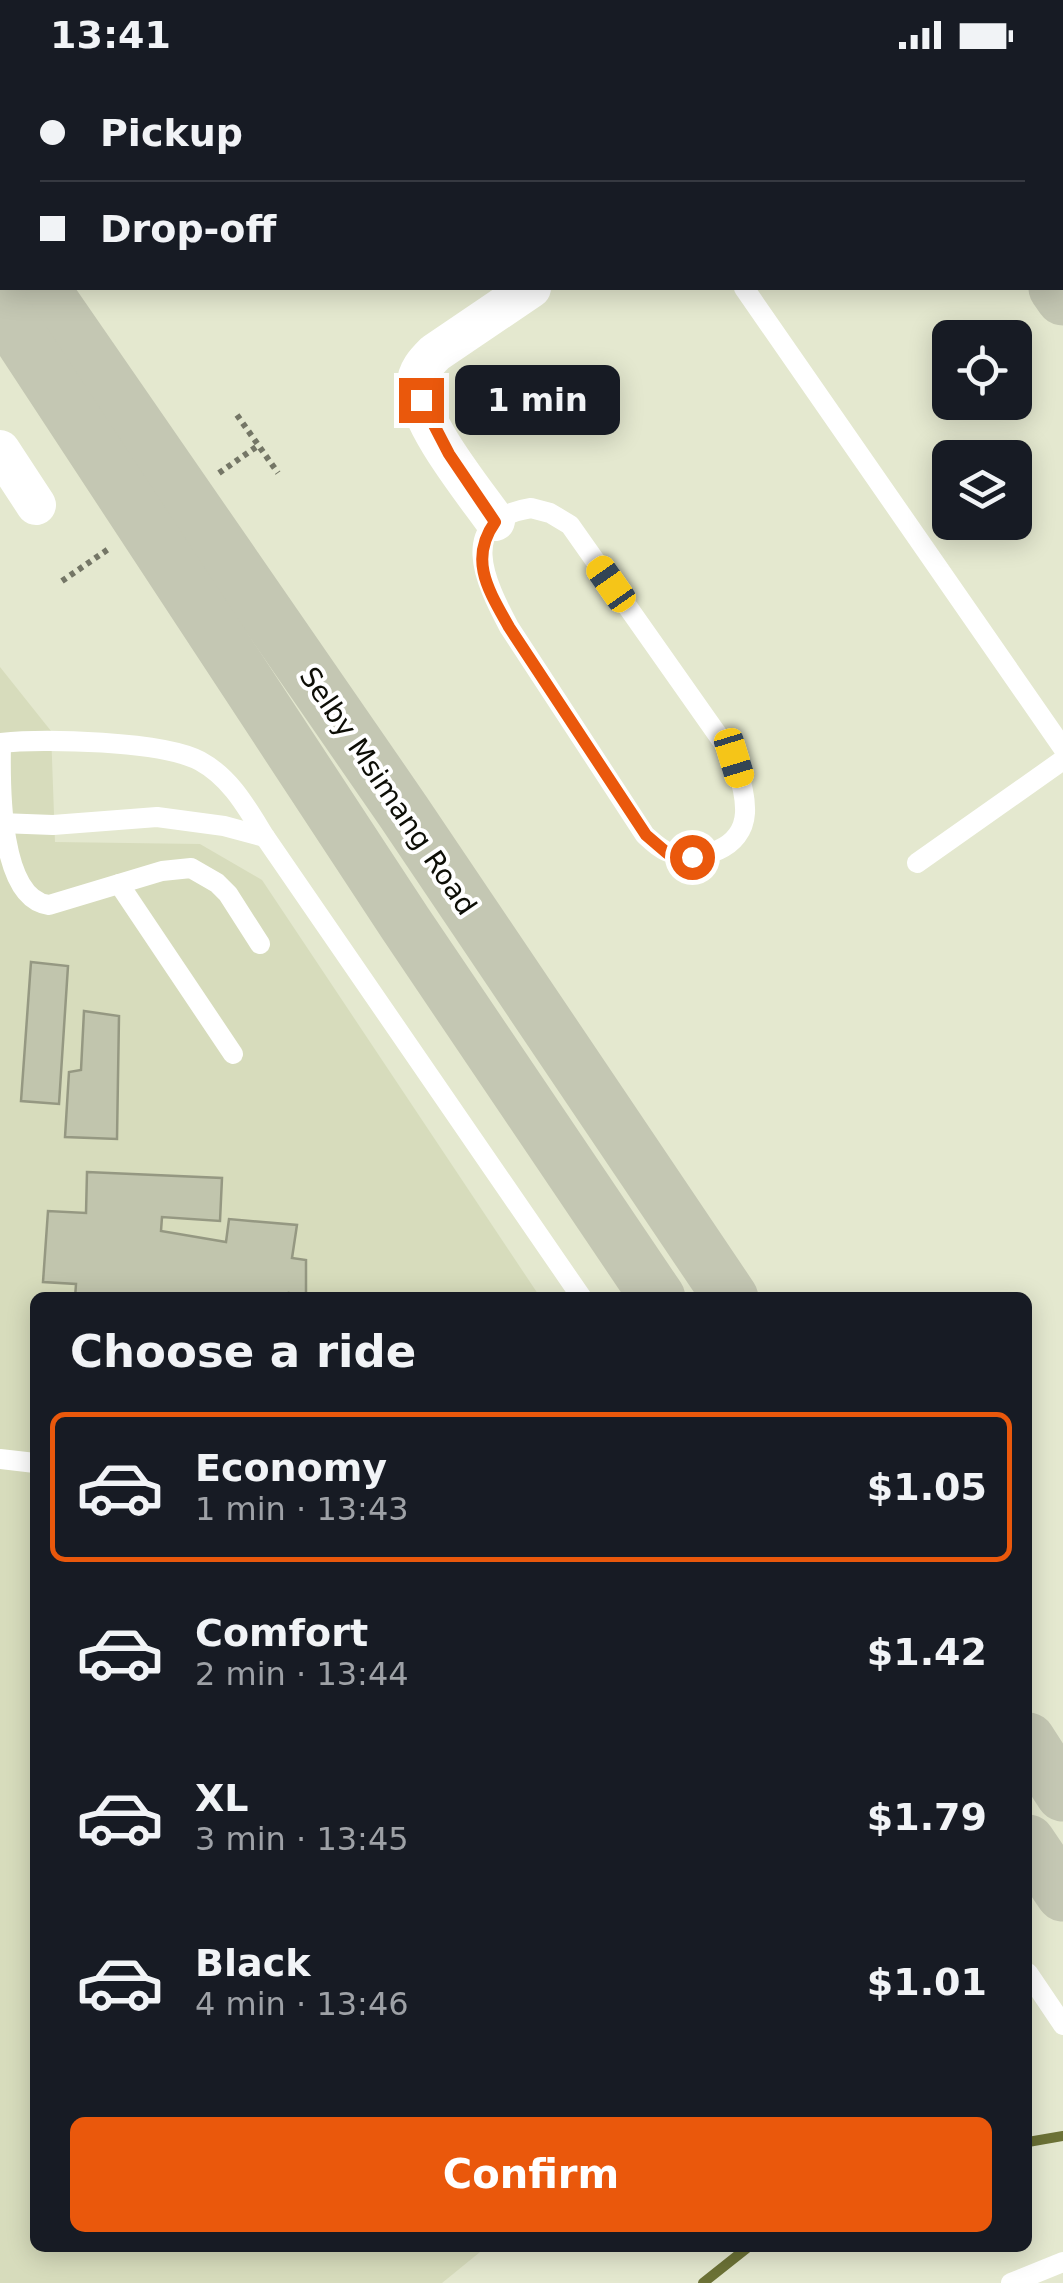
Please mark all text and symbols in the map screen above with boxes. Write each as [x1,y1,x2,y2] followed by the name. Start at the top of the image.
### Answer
[50,13,171,57] text: 13:41
[100,111,243,155] text: Pickup
[100,207,276,251] text: Drop-off
[932,320,1032,540] map controls
[932,320,1032,420] button: locate
[456,365,621,435] callout: 1 min
[399,378,444,423] route end
[487,381,588,419] text: 1 min
[932,440,1032,540] button: layers
[582,551,640,617] car
[293,661,483,921] street label: Selby Msimang Road
[711,725,757,791] car
[670,835,715,880] route start
[70,1325,416,1378] text: Choose a ride
[75,1442,165,1532] icon: car
[195,1446,387,1490] text: Economy
[867,1465,987,1509] text: $1.05
[195,1490,409,1528] text: 1 min · 13:43
[75,1607,165,1697] icon: car
[195,1611,368,1655] text: Comfort
[867,1630,987,1674] text: $1.42
[195,1655,409,1693] text: 2 min · 13:44
[75,1772,165,1862] icon: car
[195,1776,249,1820] text: XL
[867,1795,987,1839] text: $1.79
[195,1820,409,1858] text: 3 min · 13:45
[75,1937,165,2027] icon: car
[195,1941,310,1985] text: Black
[867,1960,987,2004] text: $1.01
[195,1985,409,2023] text: 4 min · 13:46
[70,2117,992,2232] button: Confirm

